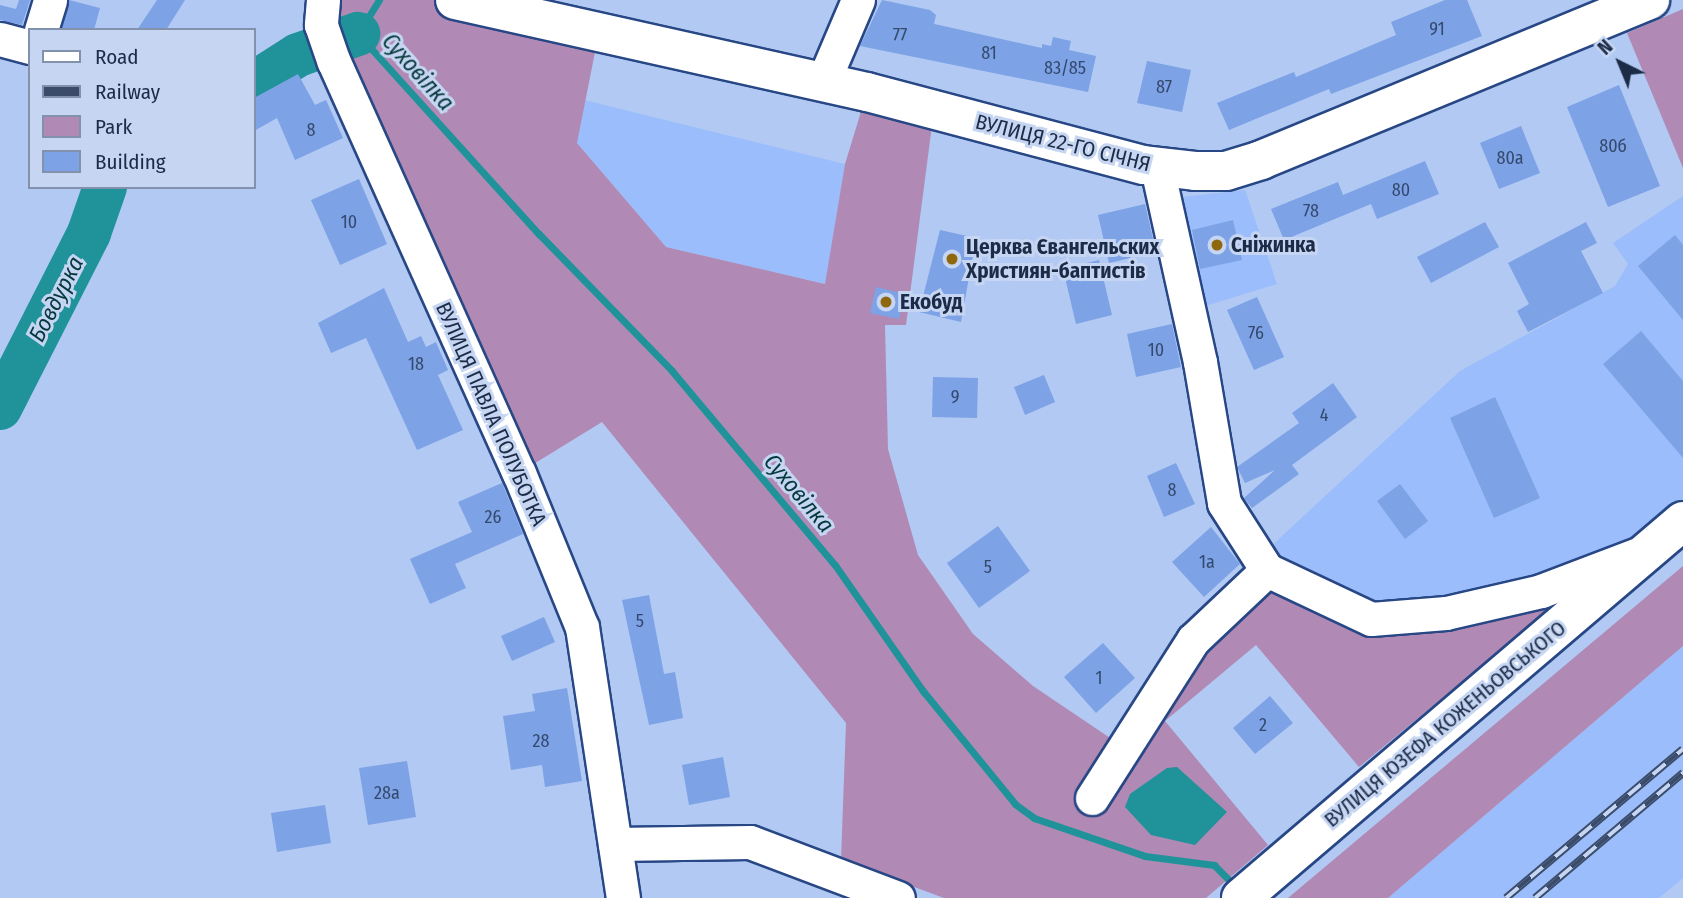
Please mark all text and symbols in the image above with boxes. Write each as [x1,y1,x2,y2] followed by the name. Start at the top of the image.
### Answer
[1429,18,1445,40] house number: 91
[893,24,907,46] house number: 77
[28,28,256,189] legend
[376,28,460,116] water label: Суховілка
[1585,28,1655,98] north arrow
[1593,35,1617,60] text: N
[981,42,997,64] house number: 81
[95,44,139,70] text: Road
[1044,57,1086,79] house number: 83/85
[1156,76,1172,98] house number: 87
[95,79,160,105] text: Railway
[973,109,1153,177] street label: ВУЛИЦЯ 22-ГО СІЧНЯ
[95,114,132,140] text: Park
[307,119,315,141] house number: 8
[1599,135,1627,157] house number: 80б
[1496,147,1524,169] house number: 80а
[95,149,166,175] text: Building
[1392,179,1410,201] house number: 80
[1303,200,1319,222] house number: 78
[341,211,357,233] house number: 10
[1231,232,1316,258] place label: Сніжинка
[966,234,1159,284] place label: Церква Євангельских Християн-баптистів
[1209,237,1225,253] marker: Сніжинка
[944,251,960,267] marker: Церква Євангельских Християн-баптистів
[23,252,89,346] water label: Бовдурка
[900,289,962,315] place label: Екобуд
[878,294,894,310] marker: Екобуд
[430,298,552,530] street label: ВУЛИЦЯ ПАВЛА ПОЛУБОТКА
[1248,322,1264,344] house number: 76
[1148,339,1164,361] house number: 10
[408,353,424,375] house number: 18
[951,386,959,408] house number: 9
[1320,404,1328,426] house number: 4
[758,448,840,538] water label: Суховілка
[1168,479,1176,501] house number: 8
[485,506,501,528] house number: 26
[1199,551,1215,573] house number: 1а
[984,556,992,578] house number: 5
[636,610,644,632] house number: 5
[1319,616,1571,832] street label: ВУЛИЦЯ ЮЗЕФА КОЖЕНЬОВСЬКОГО
[1095,667,1103,689] house number: 1
[1259,714,1267,736] house number: 2
[533,730,549,752] house number: 28
[374,782,400,804] house number: 28а

